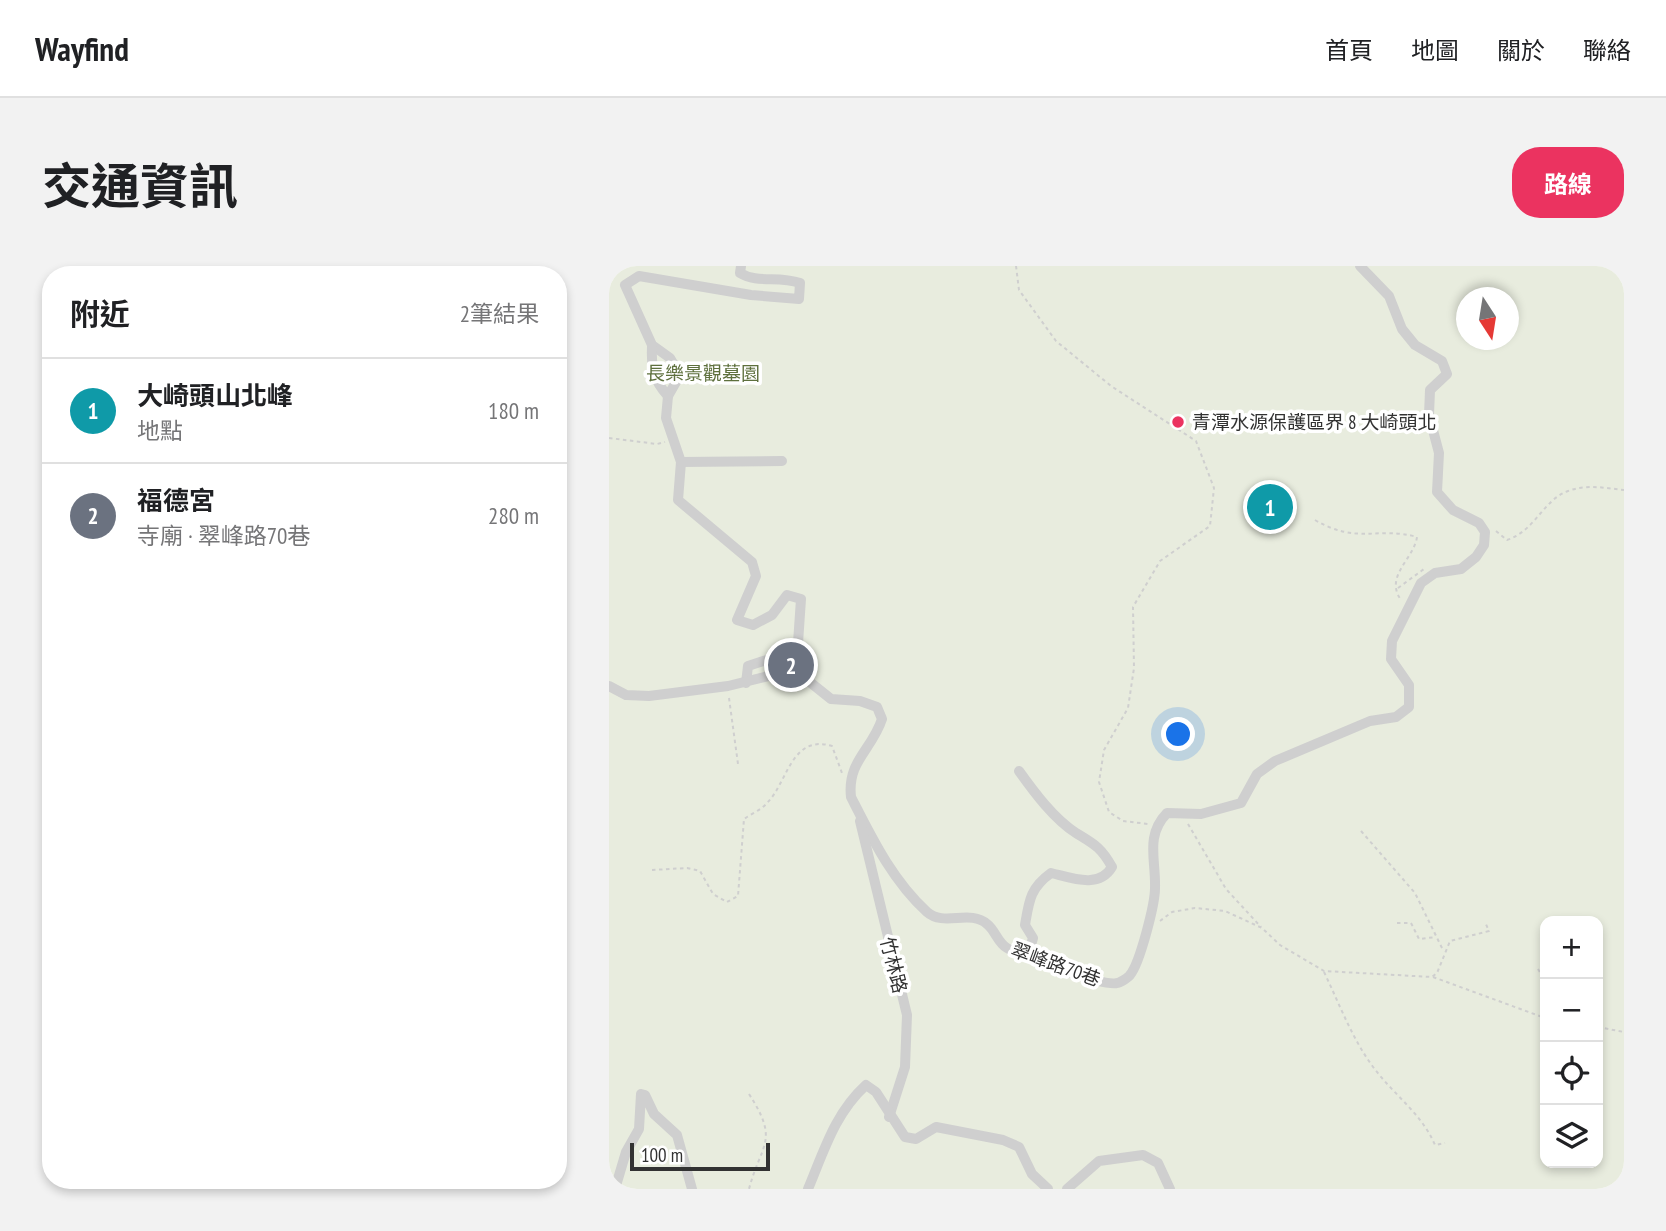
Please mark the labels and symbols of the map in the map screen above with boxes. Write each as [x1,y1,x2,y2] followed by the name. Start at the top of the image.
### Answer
[1456,287,1519,350] north arrow
[646,361,760,385] park label: 長樂景觀墓園
[1192,410,1437,434] place label: 青潭水源保護區界 8 大崎頭北
[1170,414,1186,430] marker: 青潭水源保護區界 8 大崎頭北
[1247,481,1293,533] pin: 1
[768,639,814,691] pin: 2
[1161,717,1195,751] your location
[875,934,913,996] street label: 竹林路
[1008,937,1104,991] street label: 翠峰路70巷
[630,1140,770,1172] scale bar

